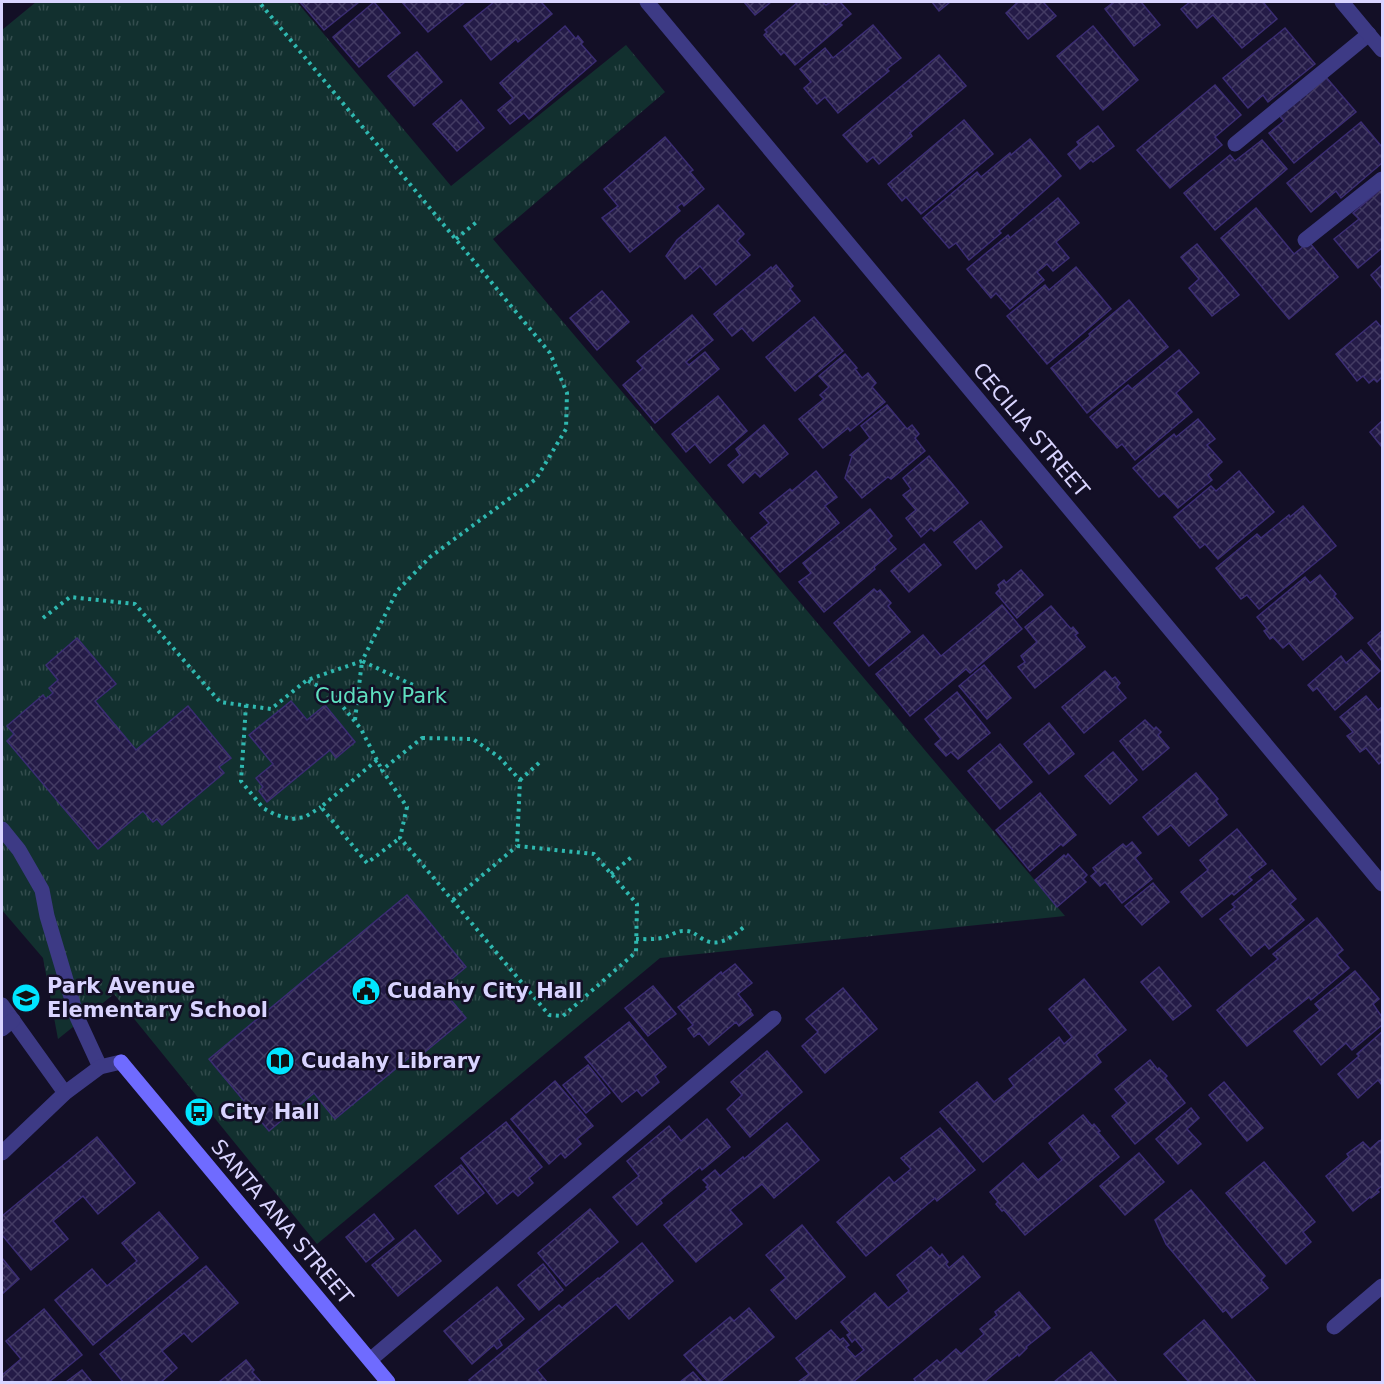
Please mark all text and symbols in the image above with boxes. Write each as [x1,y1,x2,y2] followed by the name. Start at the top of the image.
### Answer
[968,358,1094,502] street label: CECILIA STREET
[315,684,448,708] park label: Cudahy Park
[47,974,268,1022] place label: Park Avenue Elementary School
[350,975,382,1007] public building icon: Cudahy City Hall
[387,979,582,1003] place label: Cudahy City Hall
[10,982,42,1014] school or university icon: Park Avenue Elementary School
[264,1045,296,1077] library icon: Cudahy Library
[301,1049,481,1073] place label: Cudahy Library
[183,1096,215,1128] bus stop icon: City Hall
[220,1100,320,1124] place label: City Hall
[206,1135,358,1309] street label: SANTA ANA STREET

